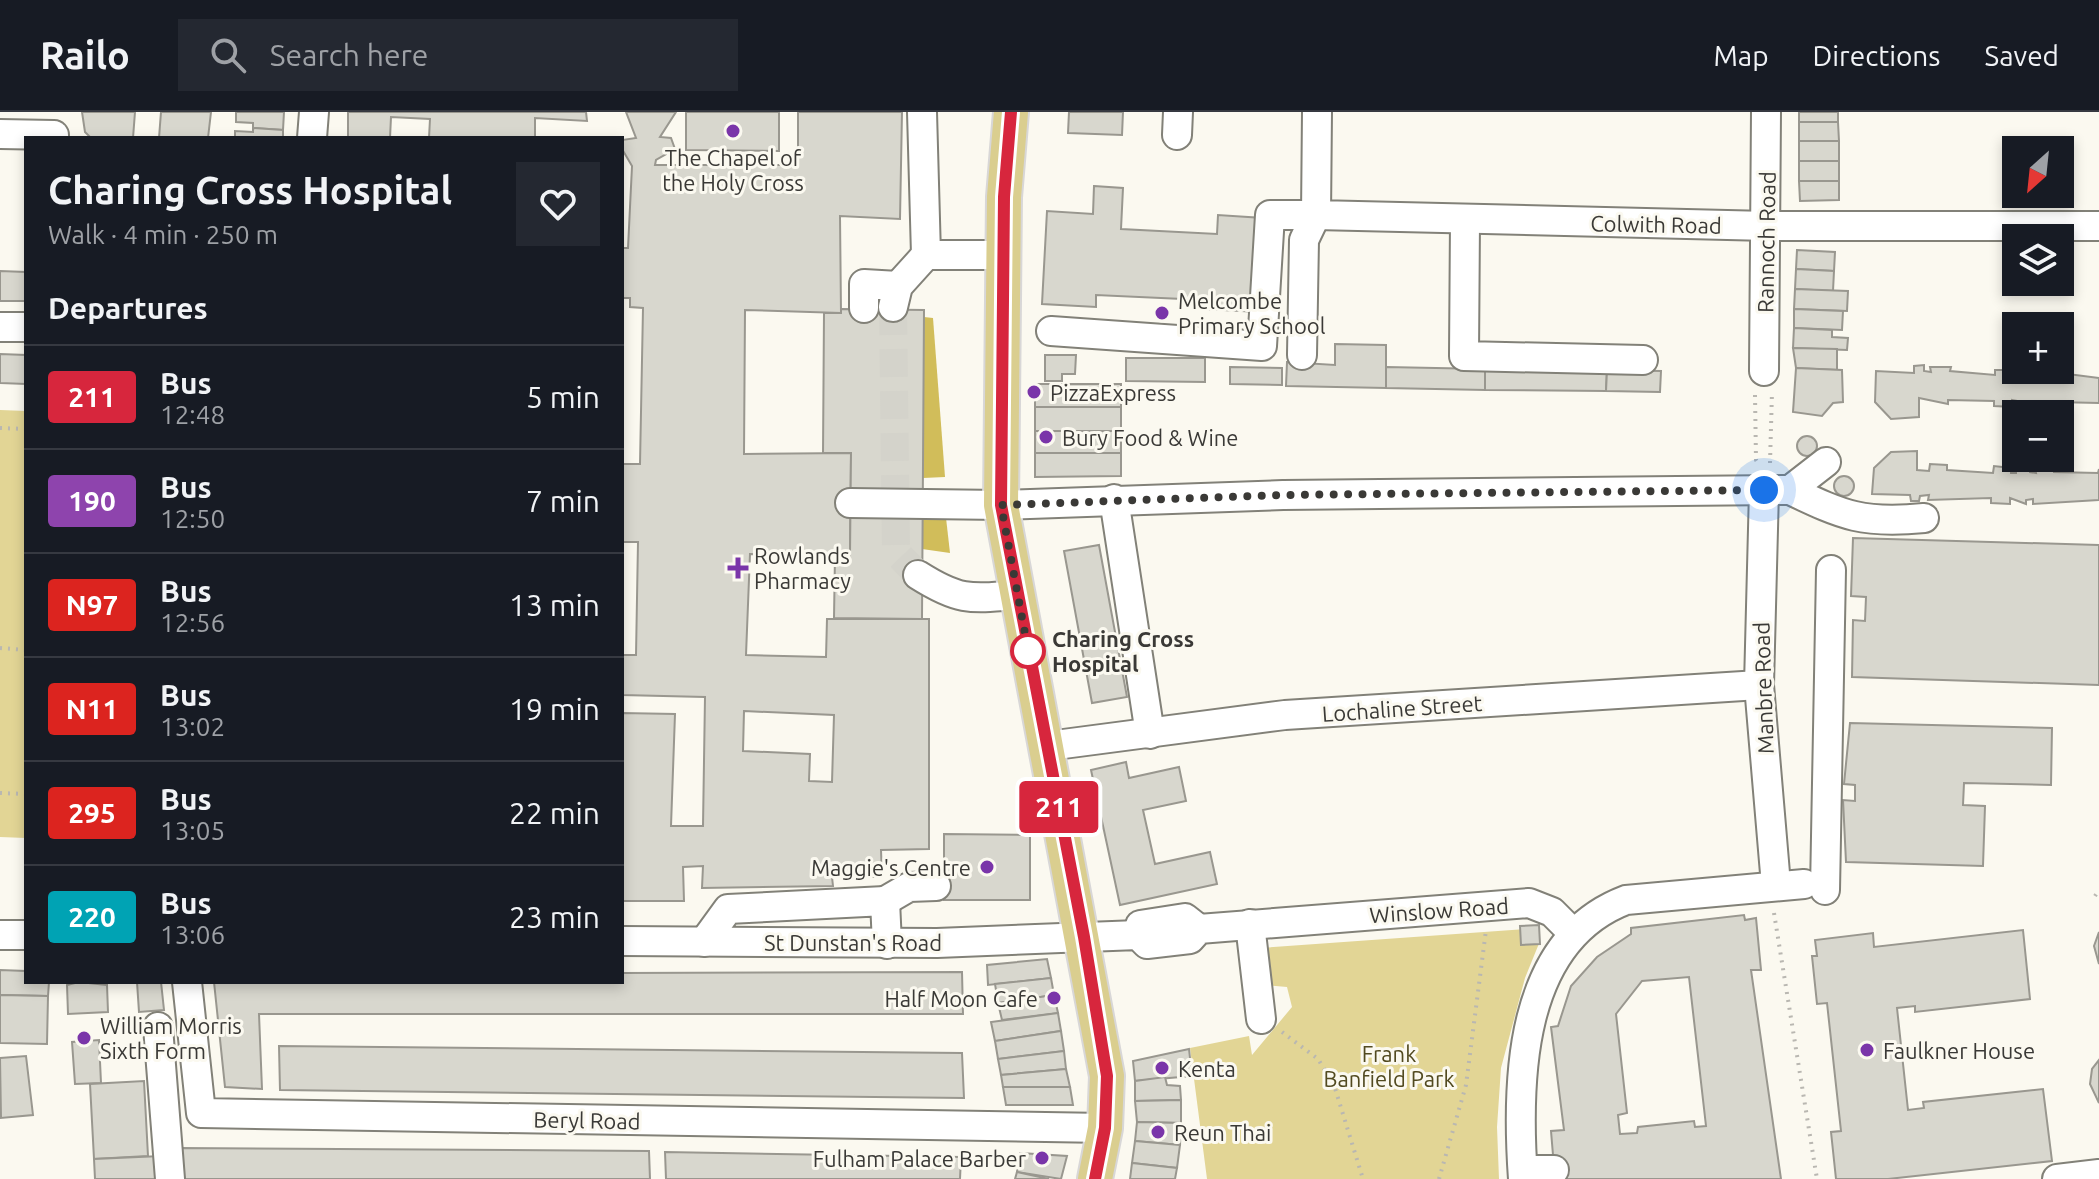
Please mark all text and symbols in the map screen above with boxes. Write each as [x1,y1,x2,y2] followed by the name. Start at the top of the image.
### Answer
[178,19,738,91] search box
[206,33,250,77] icon: search
[40,34,130,76] text: Railo
[270,38,428,72] text: Search here
[1713,40,1769,71] text: Map
[1813,40,1940,71] text: Directions
[1984,40,2059,71] text: Saved
[724,122,742,140] marker: The Chapel of the Holy Cross
[2002,136,2074,208] north arrow
[2002,136,2074,472] map controls
[662,145,804,195] place label: The Chapel of the Holy Cross
[516,162,600,246] button: heart
[48,169,452,211] text: Charing Cross Hospital
[1752,171,1780,313] street label: Rannoch Road
[1590,210,1722,238] street label: Colwith Road
[48,220,278,249] text: Walk · 4 min · 250 m
[2002,224,2074,296] button: layers
[1178,288,1326,338] place label: Melcombe Primary School
[48,291,208,325] text: Departures
[1153,304,1171,322] marker: Melcombe Primary School
[2002,312,2074,384] button: +
[160,366,212,400] text: Bus
[526,380,600,414] text: 5 min
[1050,380,1176,405] place label: PizzaExpress
[68,381,116,412] text: 211
[1025,383,1043,401] marker: PizzaExpress
[160,400,225,429] text: 12:48
[2002,400,2074,472] button: −
[1062,425,1238,450] place label: Bury Food & Wine
[1037,428,1055,446] marker: Bury Food & Wine
[160,470,212,504] text: Bus
[1744,470,1784,510] your location
[526,484,600,518] text: 7 min
[68,485,116,516] text: 190
[160,504,225,533] text: 12:50
[754,543,851,593] place label: Rowlands Pharmacy
[729,559,747,577] marker: Rowlands Pharmacy
[160,574,212,608] text: Bus
[509,588,600,622] text: 13 min
[66,589,118,620] text: N97
[160,608,225,637] text: 12:56
[1748,622,1778,754] street label: Manbre Road
[1052,626,1194,676] place label: Charing Cross Hospital
[1011,634,1045,668] marker: Charing Cross Hospital
[160,678,212,712] text: Bus
[1321,690,1483,726] street label: Lochaline Street
[509,692,600,726] text: 19 min
[66,693,118,724] text: N11
[160,712,225,741] text: 13:02
[1013,781,1105,833] line badge: 211
[160,782,212,816] text: Bus
[1035,791,1083,822] text: 211
[509,796,600,830] text: 22 min
[68,797,116,828] text: 295
[160,816,225,845] text: 13:05
[811,855,971,880] place label: Maggie's Centre
[978,858,996,876] marker: Maggie's Centre
[160,886,212,920] text: Bus
[1368,893,1510,927] street label: Winslow Road
[509,900,600,934] text: 23 min
[68,901,116,932] text: 220
[160,920,225,949] text: 13:06
[764,930,942,955] street label: St Dunstan's Road
[884,986,1038,1011] place label: Half Moon Cafe
[1045,989,1063,1007] marker: Half Moon Cafe
[100,1013,242,1063] place label: William Morris Sixth Form
[75,1029,93,1047] marker: William Morris Sixth Form
[1883,1038,2035,1063] place label: Faulkner House
[1323,1041,1455,1091] park label: Frank Banfield Park
[1858,1041,1876,1059] marker: Faulkner House
[1178,1056,1236,1081] place label: Kenta
[1153,1059,1171,1077] marker: Kenta
[533,1107,641,1133] street label: Beryl Road
[1174,1120,1271,1145] place label: Reun Thai
[1149,1123,1167,1141] marker: Reun Thai
[813,1146,1027,1171] place label: Fulham Palace Barber
[1033,1149,1051,1167] marker: Fulham Palace Barber

